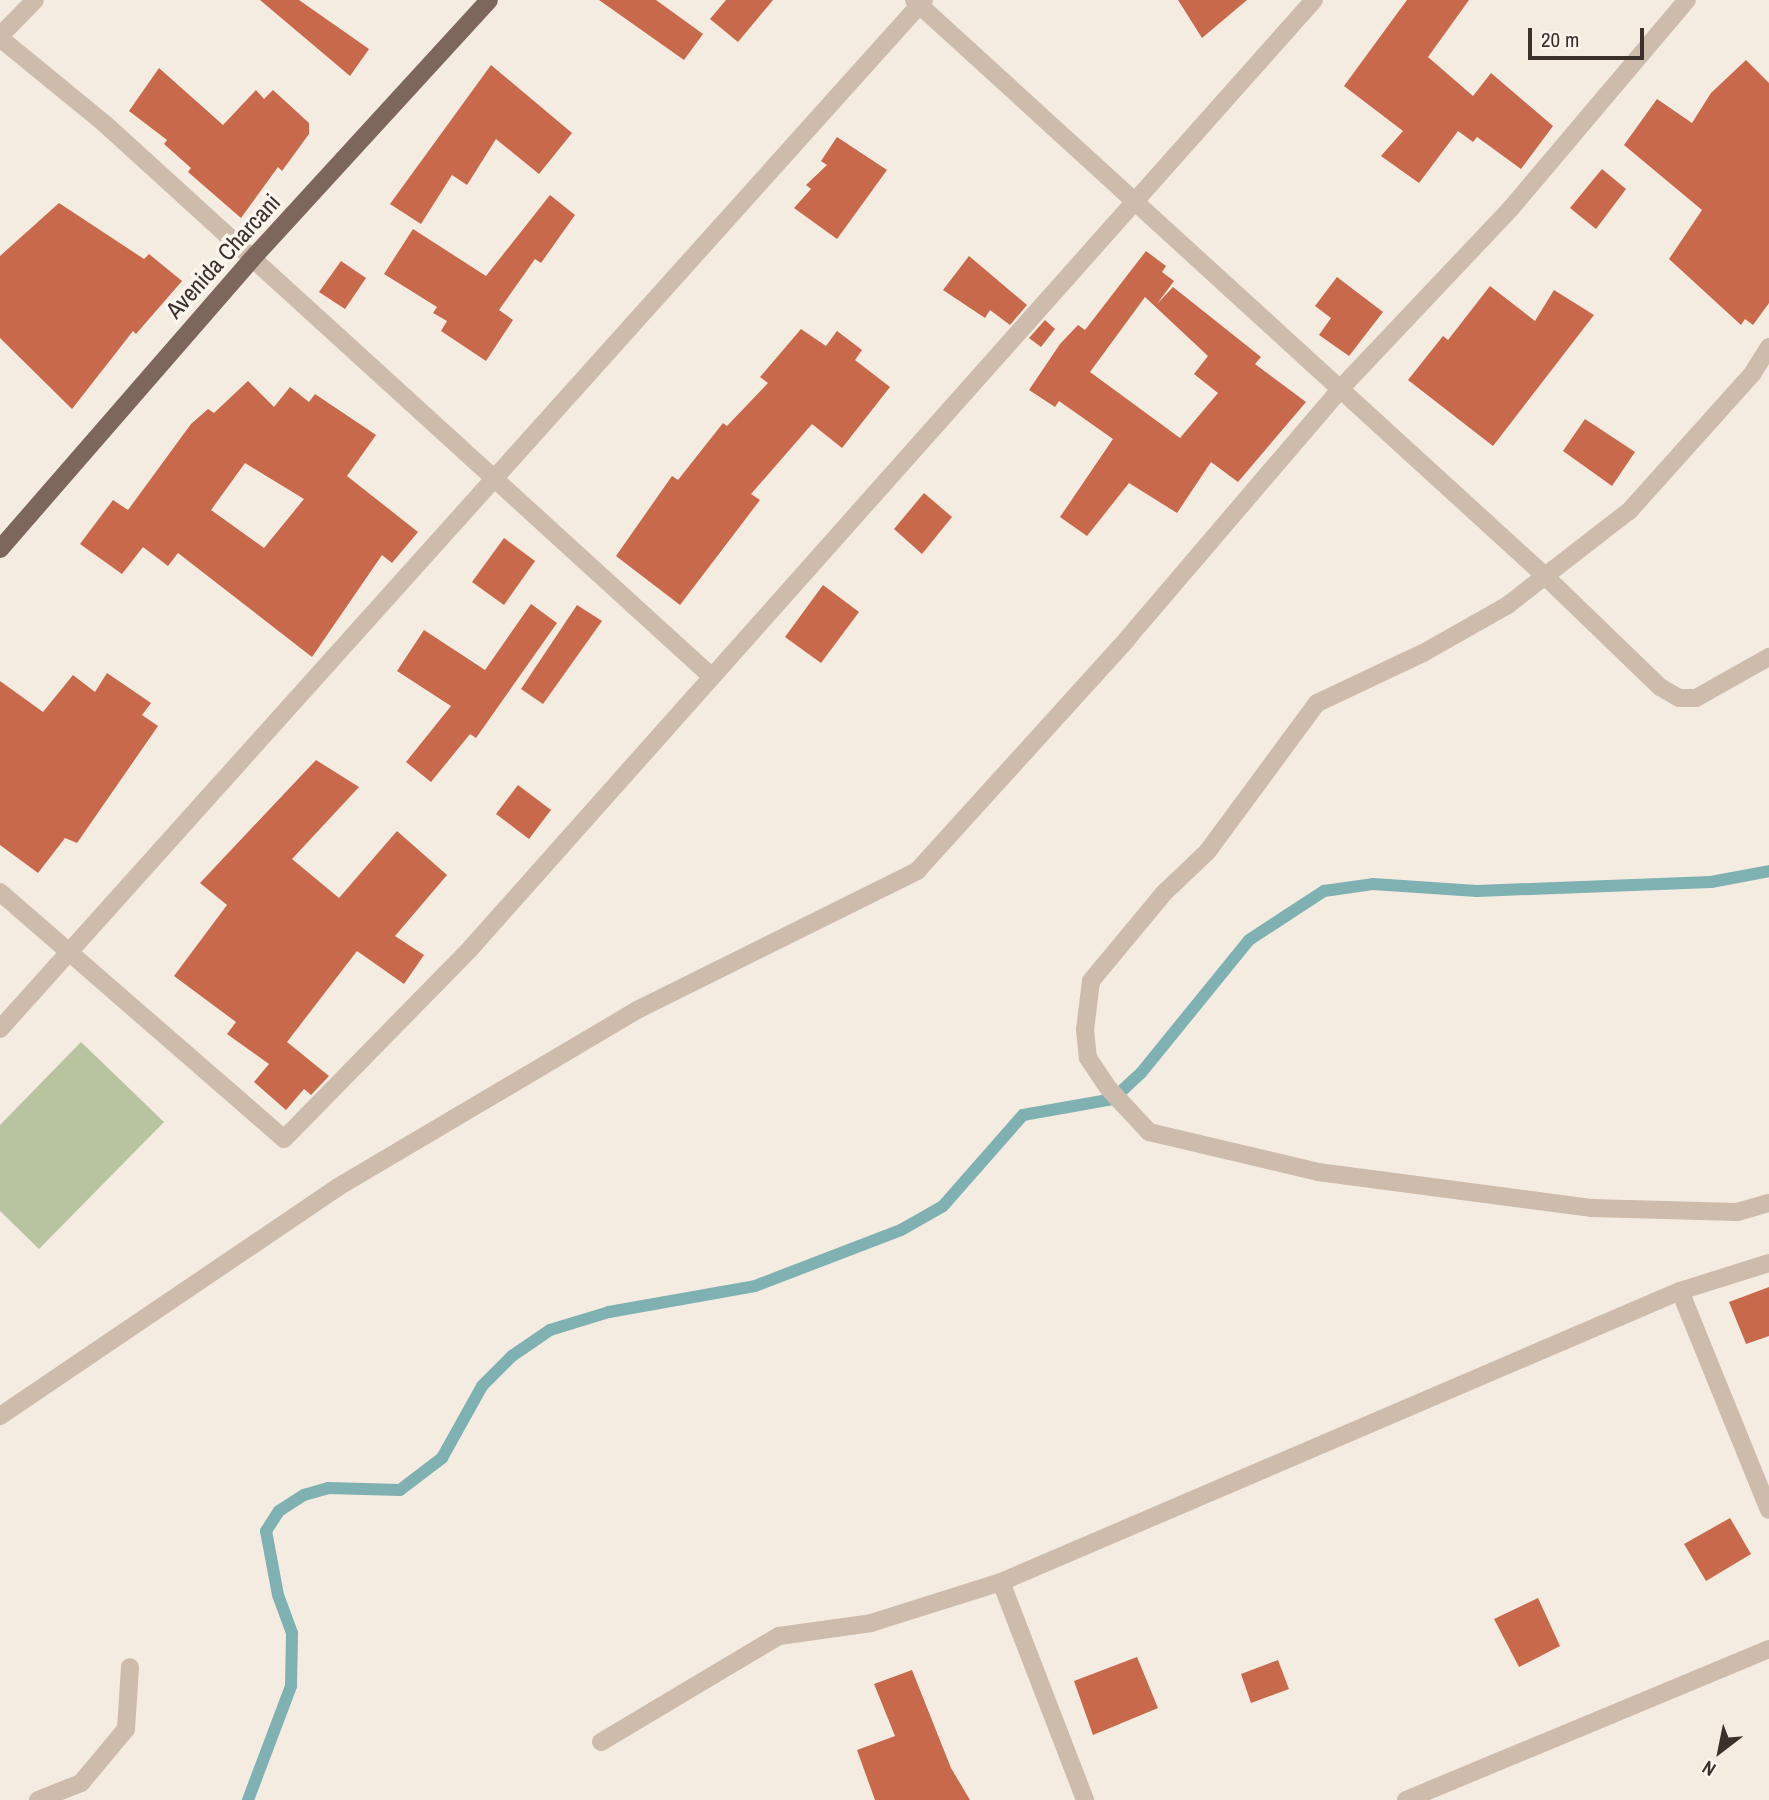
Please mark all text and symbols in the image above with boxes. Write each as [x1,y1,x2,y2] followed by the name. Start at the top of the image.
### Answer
[1531,14,1646,58] scale bar
[1541,25,1579,54] text: 20 m
[160,188,286,324] street label: Avenida Charcani
[1685,1716,1755,1786] north arrow
[1697,1755,1721,1783] text: N

